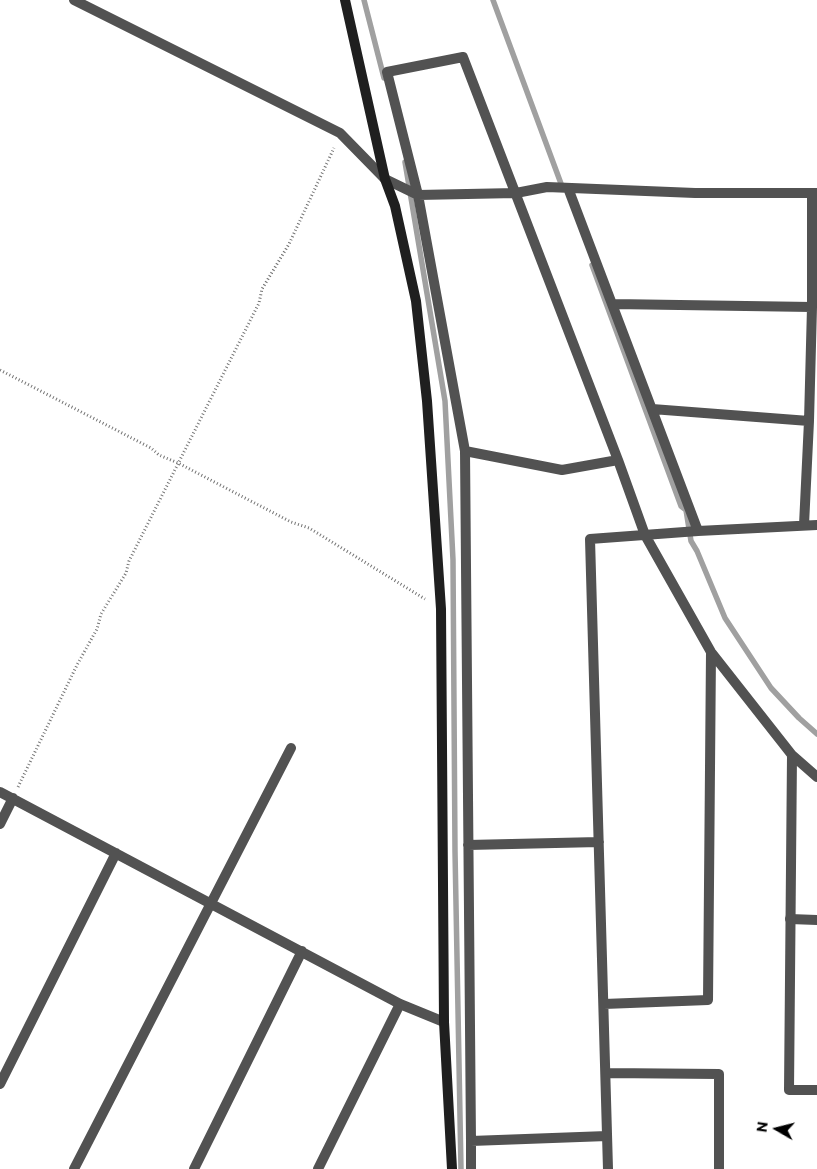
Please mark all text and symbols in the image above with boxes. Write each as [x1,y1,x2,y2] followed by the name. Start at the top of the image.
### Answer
[752,1104,802,1154] north arrow
[753,1120,771,1133] text: N

